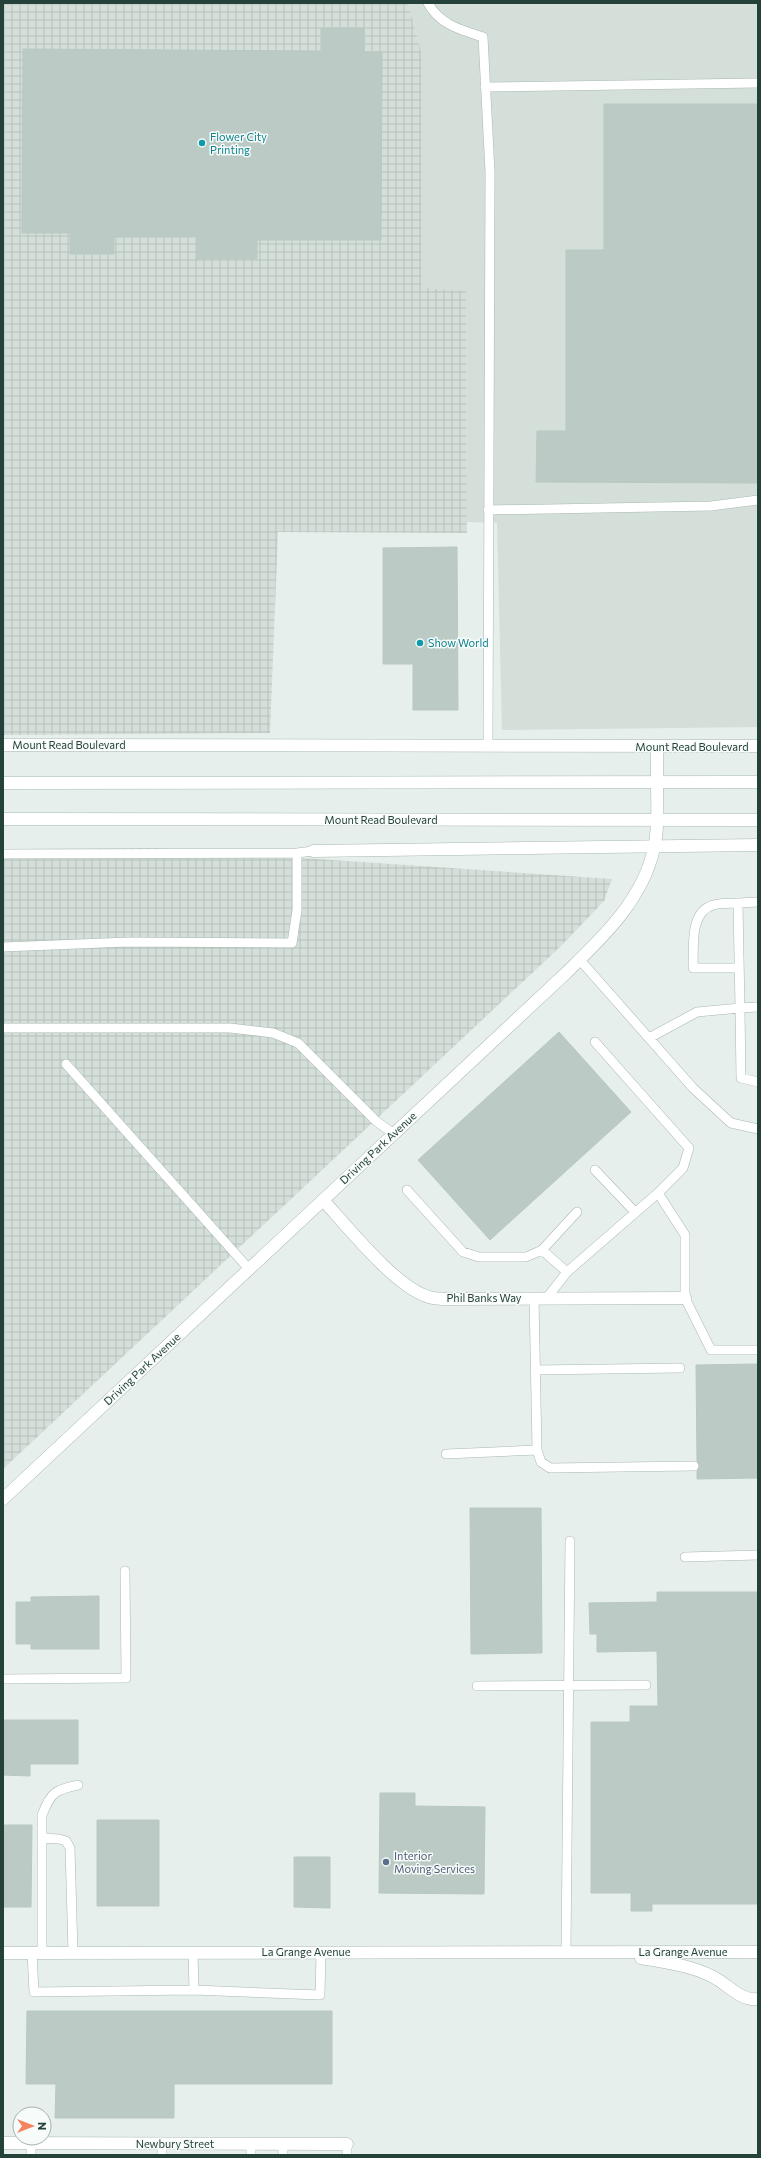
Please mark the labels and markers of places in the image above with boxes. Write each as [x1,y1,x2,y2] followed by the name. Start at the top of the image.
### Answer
[210,130,267,156] place label: Flower City Printing
[197,138,207,148] marker: Flower City Printing
[428,636,489,649] place label: Show World
[415,638,425,648] marker: Show World
[394,1849,475,1875] place label: Interior Moving Services
[381,1857,391,1867] marker: Interior Moving Services

